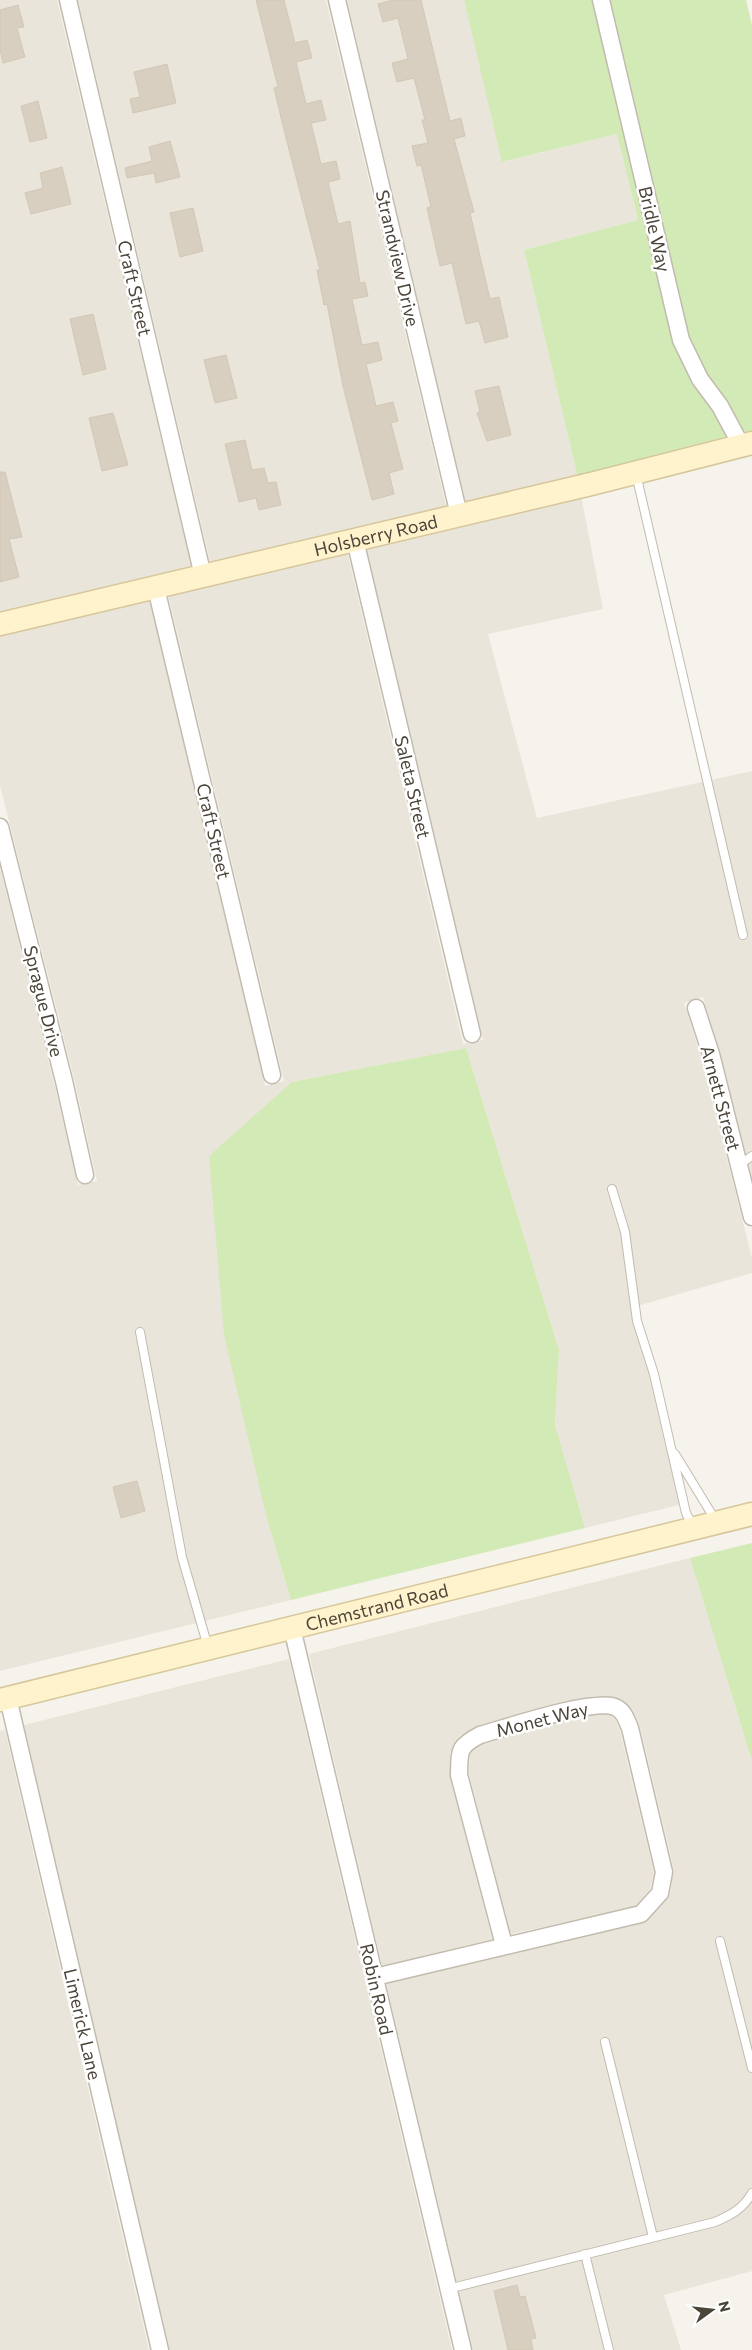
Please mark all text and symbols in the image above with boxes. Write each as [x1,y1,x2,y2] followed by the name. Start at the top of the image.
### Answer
[634,184,676,274] street label: Bridle Way
[372,188,424,328] street label: Strandview Drive
[113,238,157,338] street label: Craft Street
[312,510,440,560] street label: Holsberry Road
[390,733,436,841] street label: Saleta Street
[192,781,236,881] street label: Craft Street
[20,943,68,1059] street label: Sprague Drive
[696,1043,746,1153] street label: Arnett Street
[303,1579,450,1635] street label: Chemstrand Road
[494,1697,590,1741] street label: Monet Way
[356,1941,398,2037] street label: Robin Road
[60,1966,106,2082] street label: Limerick Lane
[687,2285,737,2335] north arrow
[715,2299,735,2314] text: N

